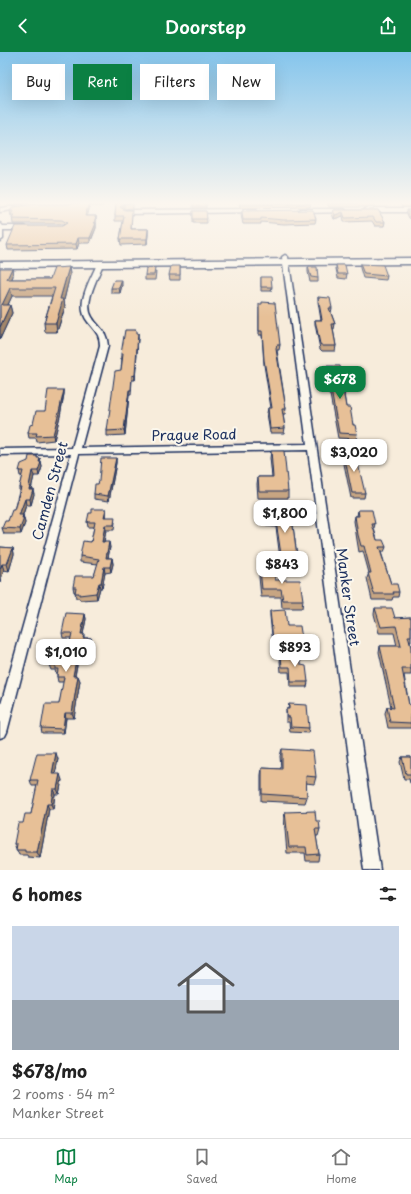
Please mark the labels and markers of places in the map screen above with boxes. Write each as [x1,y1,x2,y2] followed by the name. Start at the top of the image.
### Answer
[316,366,364,400] pin: $678
[321,439,387,473] pin: $3,020
[252,500,318,534] pin: $1,800
[258,551,306,585] pin: $843
[271,634,319,668] pin: $893
[33,639,99,673] pin: $1,010

